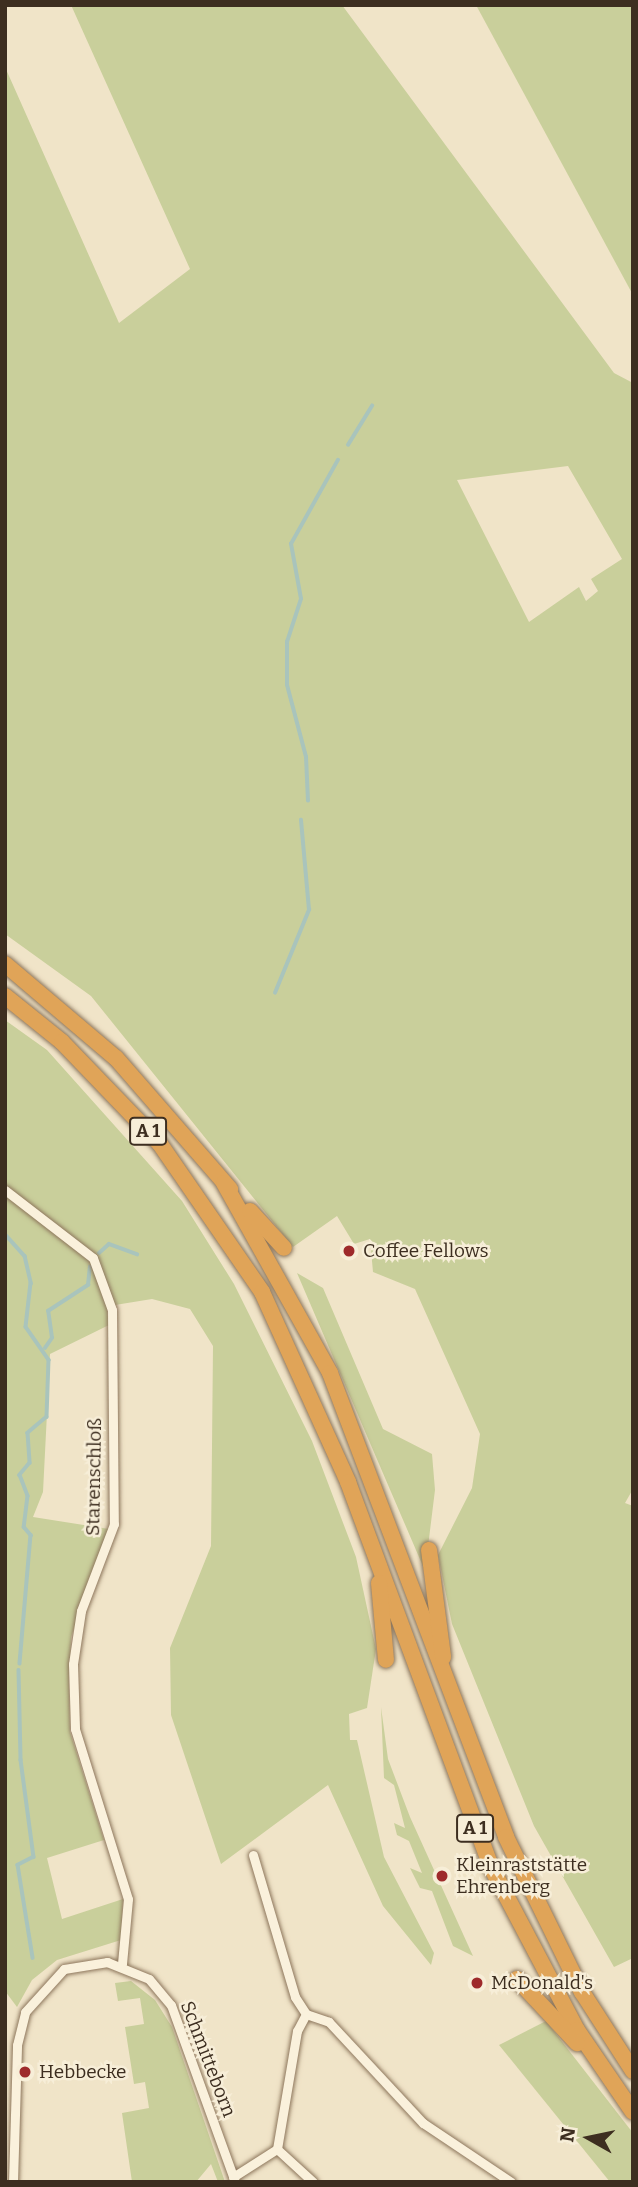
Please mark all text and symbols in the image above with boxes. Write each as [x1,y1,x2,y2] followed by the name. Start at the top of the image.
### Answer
[129,1116,167,1146] road number: A 1
[363,1240,489,1262] place label: Coffee Fellows
[341,1243,357,1259] marker: Coffee Fellows
[82,1418,106,1536] street label: Starenschloß
[456,1814,494,1842] road number: A 1
[456,1854,587,1898] place label: Kleinraststätte Ehrenberg
[434,1868,450,1884] marker: Kleinraststätte Ehrenberg
[491,1972,593,1994] place label: McDonald's
[469,1975,485,1991] marker: McDonald's
[175,1998,241,2120] street label: Schmitteborn
[39,2061,126,2083] place label: Hebbecke
[17,2064,33,2080] marker: Hebbecke
[554,2103,624,2173] north arrow
[555,2126,580,2144] text: N

